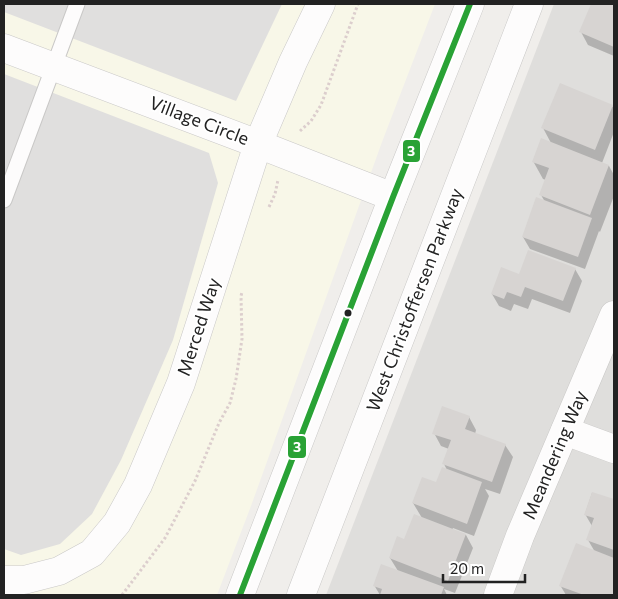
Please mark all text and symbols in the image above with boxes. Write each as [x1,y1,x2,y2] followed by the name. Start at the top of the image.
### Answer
[146,91,252,149] street label: Village Circle
[402,139,421,163] line badge: 3
[407,142,415,159] text: 3
[361,185,467,415] street label: West Christoffersen Parkway
[172,275,224,378] street label: Merced Way
[343,308,353,318] unlabelled marker
[517,387,591,522] street label: Meandering Way
[287,435,307,459] line badge: 3
[293,438,301,455] text: 3
[443,552,526,584] scale bar
[450,559,484,577] text: 20 m

